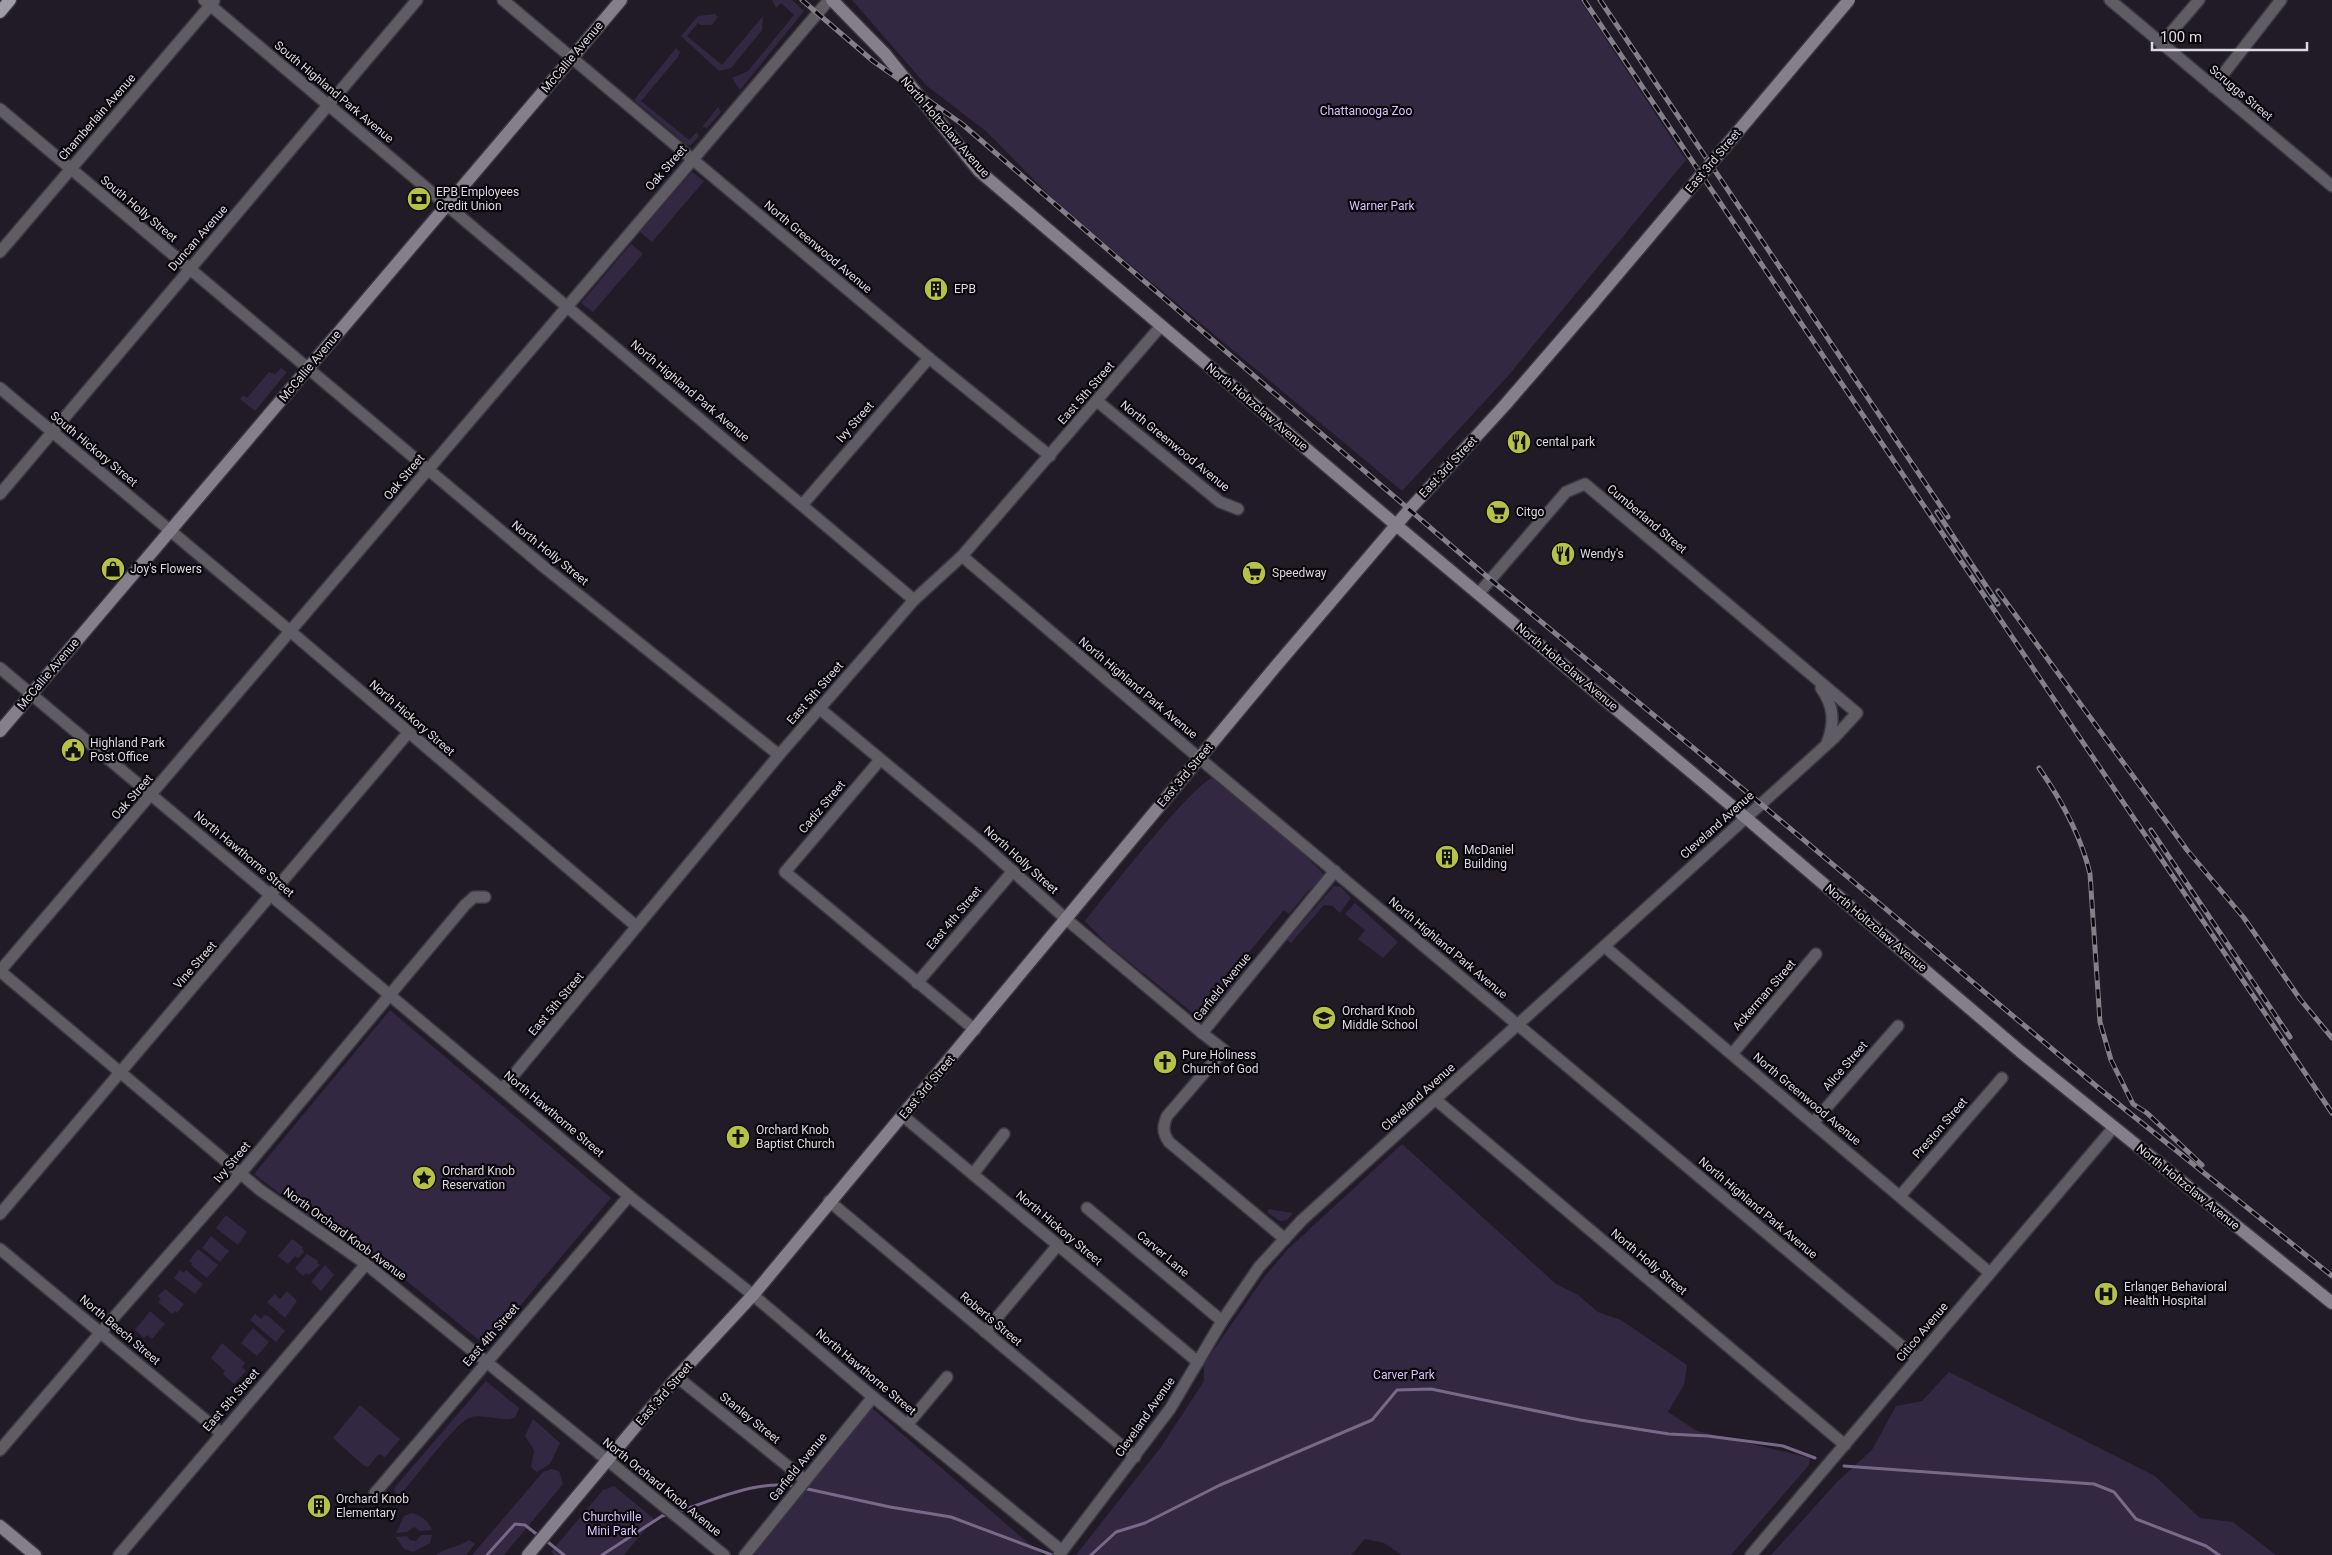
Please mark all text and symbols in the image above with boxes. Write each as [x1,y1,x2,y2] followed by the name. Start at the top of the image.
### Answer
[538,19,606,95] street label: McCallie Avenue
[2152,20,2307,52] scale bar
[2160,28,2202,46] text: 100 m
[272,38,396,146] street label: South Highland Park Avenue
[2206,62,2276,124] street label: Scruggs Street
[56,71,138,163] street label: Chamberlain Avenue
[898,74,992,180] street label: North Holtzclaw Avenue
[1320,104,1412,118] park label: Chattanooga Zoo
[1682,126,1744,196] street label: East 3rd Street
[643,142,690,194] street label: Oak Street
[98,173,180,245] street label: South Holly Street
[436,185,519,213] place label: EPB Employees Credit Union
[406,186,432,212] bank icon: EPB Employees Credit Union
[761,198,875,296] street label: North Greenwood Avenue
[1349,199,1416,213] park label: Warner Park
[166,202,230,274] street label: Duncan Avenue
[923,276,949,302] building icon: EPB
[954,282,976,296] place label: EPB
[276,328,344,404] street label: McCallie Avenue
[628,337,752,445] street label: North Highland Park Avenue
[1055,359,1117,427] street label: East 5th Street
[1203,360,1311,454] street label: North Holtzclaw Avenue
[1118,398,1232,494] street label: North Greenwood Avenue
[834,399,877,445] street label: Ivy Street
[48,409,140,490] street label: South Hickory Street
[1506,429,1532,455] restaurant icon: cental park
[1416,433,1480,500] street label: East 3rd Street
[1536,435,1596,449] place label: cental park
[381,451,427,503] street label: Oak Street
[1604,482,1690,556] street label: Cumberland Street
[1485,499,1511,525] supermarket icon: Citgo
[1516,505,1544,519] place label: Citgo
[509,518,591,588] street label: North Holly Street
[1550,541,1576,567] restaurant icon: Wendy's
[1580,547,1624,561] place label: Wendy's
[100,556,126,582] shop icon: Joy's Flowers
[1241,560,1267,586] supermarket icon: Speedway
[130,562,202,576] place label: Joy's Flowers
[1272,566,1327,580] place label: Speedway
[1513,620,1621,714] street label: North Holtzclaw Avenue
[1076,634,1200,742] street label: North Highland Park Avenue
[14,636,82,712] street label: McCallie Avenue
[784,659,846,727] street label: East 5th Street
[366,677,458,759] street label: North Hickory Street
[90,736,166,764] place label: Highland Park Post Office
[60,737,86,763] public building icon: Highland Park Post Office
[1154,740,1216,810] street label: East 3rd Street
[109,771,156,823] street label: Oak Street
[796,778,848,836] street label: Cadiz Street
[1677,788,1757,862] street label: Cleveland Avenue
[191,808,297,900] street label: North Hawthorne Street
[981,823,1061,897] street label: North Holly Street
[1464,843,1514,871] place label: McDaniel Building
[1434,844,1460,870] building icon: McDaniel Building
[1822,881,1930,975] street label: North Holtzclaw Avenue
[923,883,985,953] street label: East 4th Street
[1386,894,1510,1002] street label: North Highland Park Avenue
[171,938,219,992] street label: Vine Street
[1190,950,1254,1024] street label: Garfield Avenue
[1730,957,1798,1033] street label: Ackerman Street
[525,969,587,1039] street label: East 5th Street
[1342,1004,1418,1032] place label: Orchard Knob Middle School
[1311,1005,1337,1031] school or university icon: Orchard Knob Middle School
[1820,1038,1870,1094] street label: Alice Street
[1182,1048,1259,1076] place label: Pure Holiness Church of God
[1152,1049,1178,1075] church icon: Pure Holiness Church of God
[1750,1050,1864,1148] street label: North Greenwood Avenue
[896,1052,958,1122] street label: East 3rd Street
[1378,1060,1458,1134] street label: Cleveland Avenue
[501,1068,607,1160] street label: North Hawthorne Street
[1910,1095,1970,1161] street label: Preston Street
[756,1123,835,1151] place label: Orchard Knob Baptist Church
[725,1124,751,1150] church icon: Orchard Knob Baptist Church
[211,1139,253,1185] street label: Ivy Street
[2134,1141,2242,1233] street label: North Holtzclaw Avenue
[1696,1154,1820,1262] street label: North Highland Park Avenue
[442,1164,515,1192] place label: Orchard Knob Reservation
[411,1165,437,1191] place icon: Orchard Knob Reservation
[281,1185,409,1283] street label: North Orchard Knob Avenue
[1013,1188,1105,1268] street label: North Hickory Street
[1608,1226,1690,1298] street label: North Holly Street
[1134,1228,1192,1280] street label: Carver Lane
[2124,1280,2227,1308] place label: Erlanger Behavioral Health Hospital
[2093,1281,2119,1307] hospital icon: Erlanger Behavioral Health Hospital
[957,1289,1025,1349] street label: Roberts Street
[77,1292,163,1368] street label: North Beech Street
[1893,1300,1951,1364] street label: Citico Avenue
[460,1301,522,1369] street label: East 4th Street
[813,1326,919,1418] street label: North Hawthorne Street
[633,1360,695,1428] street label: East 3rd Street
[200,1366,262,1434] street label: East 5th Street
[1373,1368,1436,1382] park label: Carver Park
[1112,1374,1178,1460] street label: Cleveland Avenue
[717,1389,783,1447] street label: Stanley Street
[766,1430,830,1504] street label: Garfield Avenue
[600,1435,724,1539] street label: North Orchard Knob Avenue
[336,1492,409,1520] place label: Orchard Knob Elementary
[306,1493,332,1519] building icon: Orchard Knob Elementary
[583,1510,641,1538] park label: Churchville Mini Park

